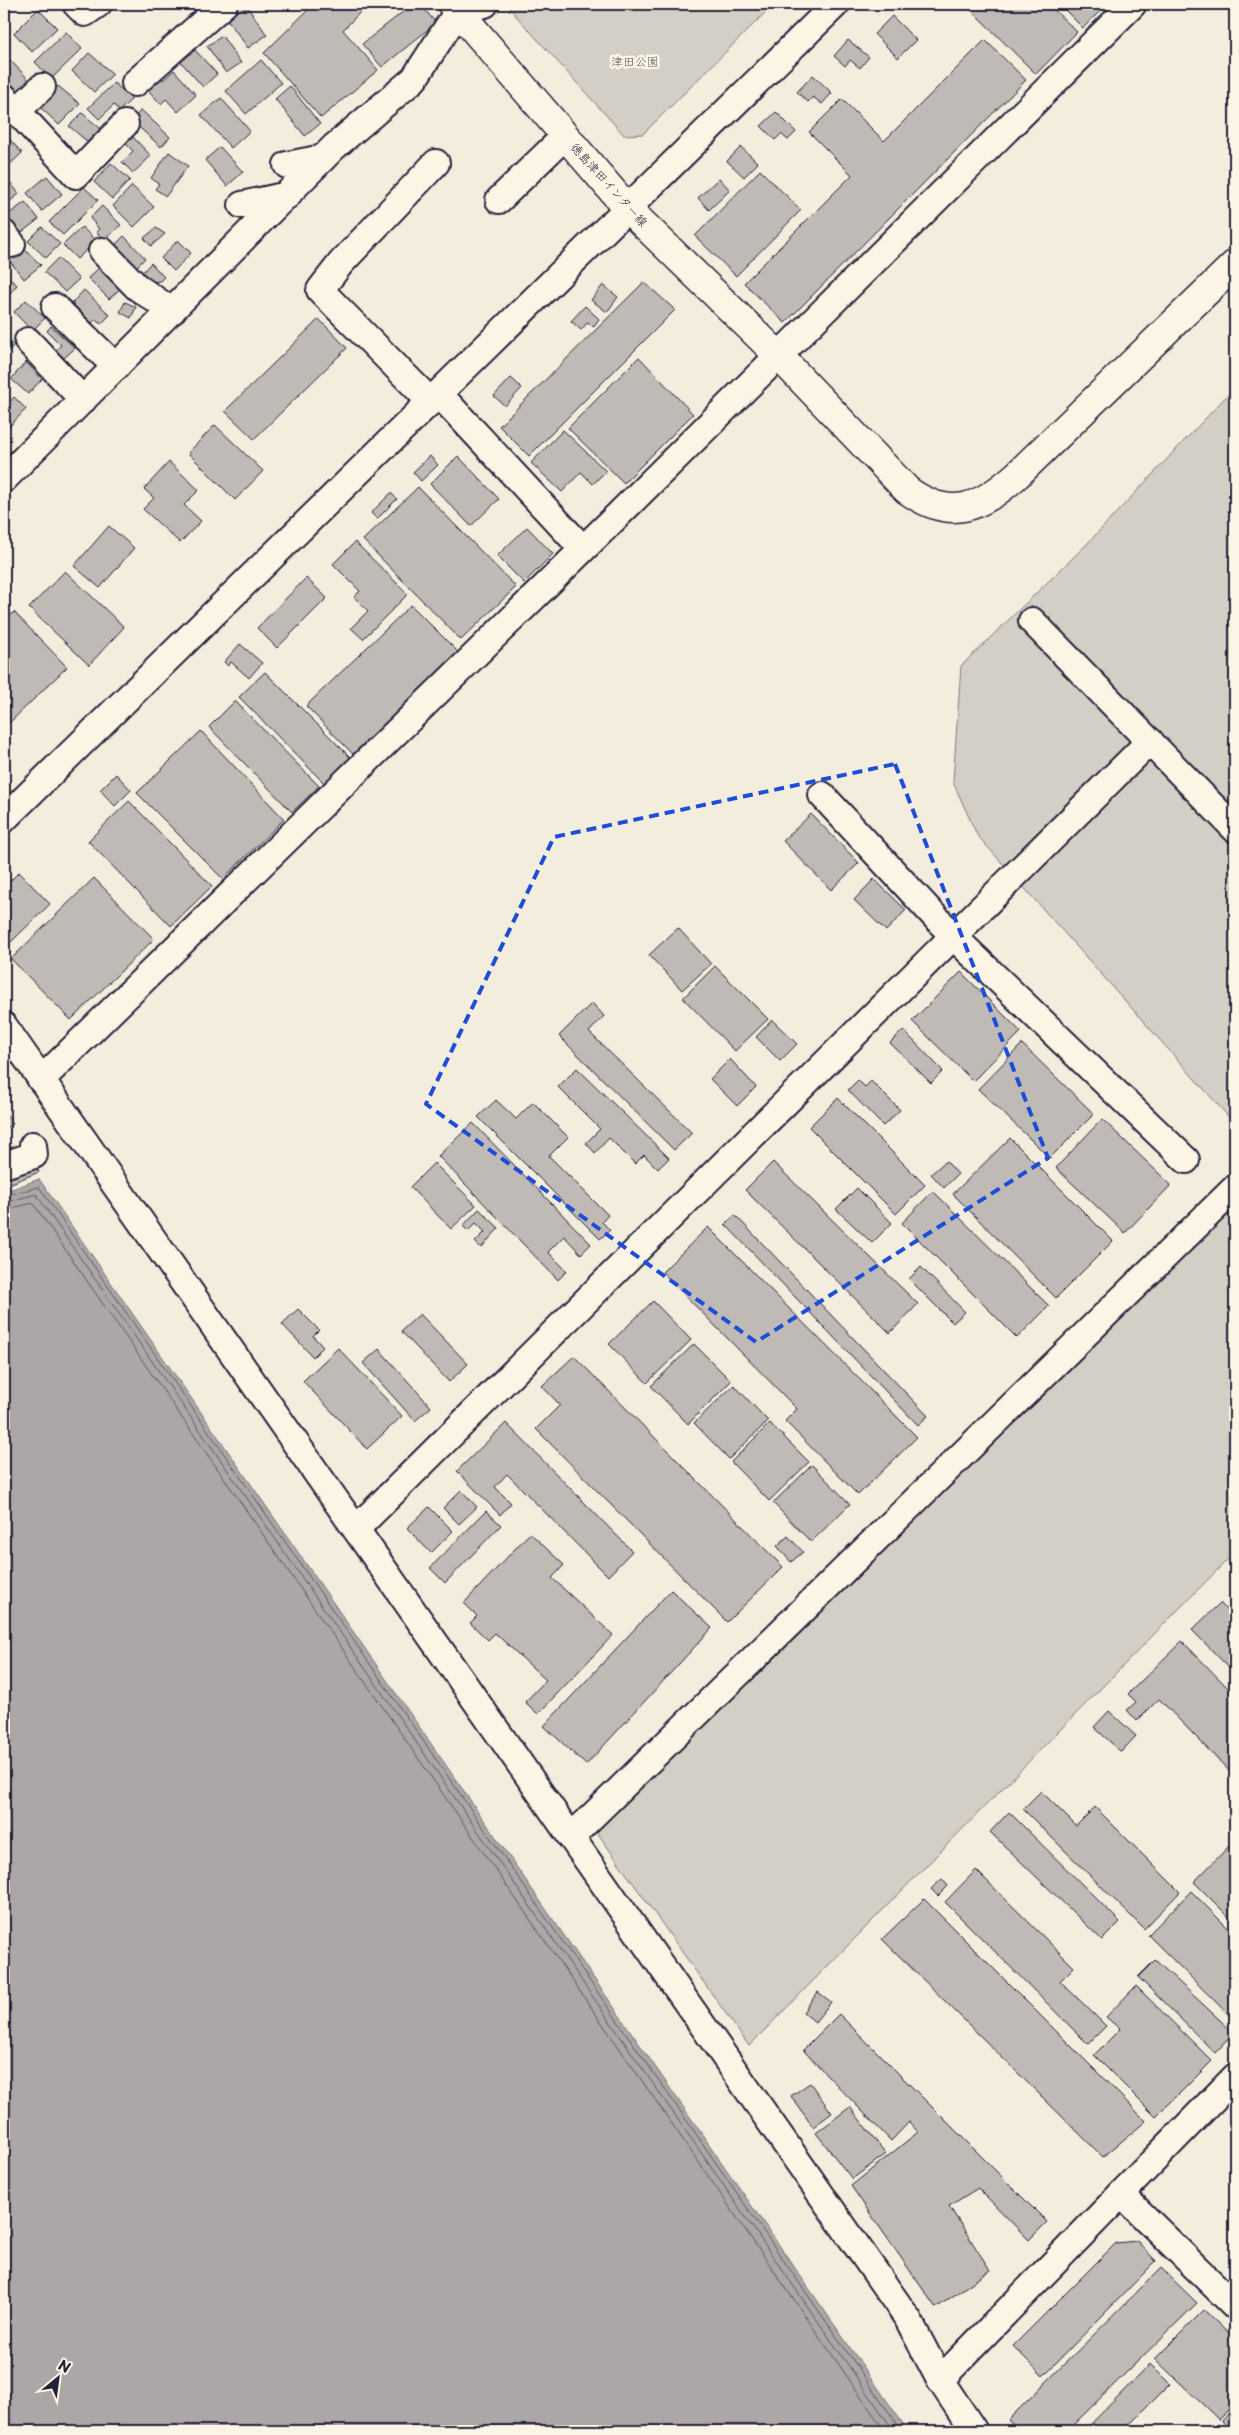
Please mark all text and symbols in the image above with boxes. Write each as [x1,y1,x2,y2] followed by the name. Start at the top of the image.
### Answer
[611,52,659,70] park label: 津田公園
[567,138,652,230] street label: 徳島津田インター線
[32,2352,82,2402] north arrow
[55,2354,74,2378] text: N

